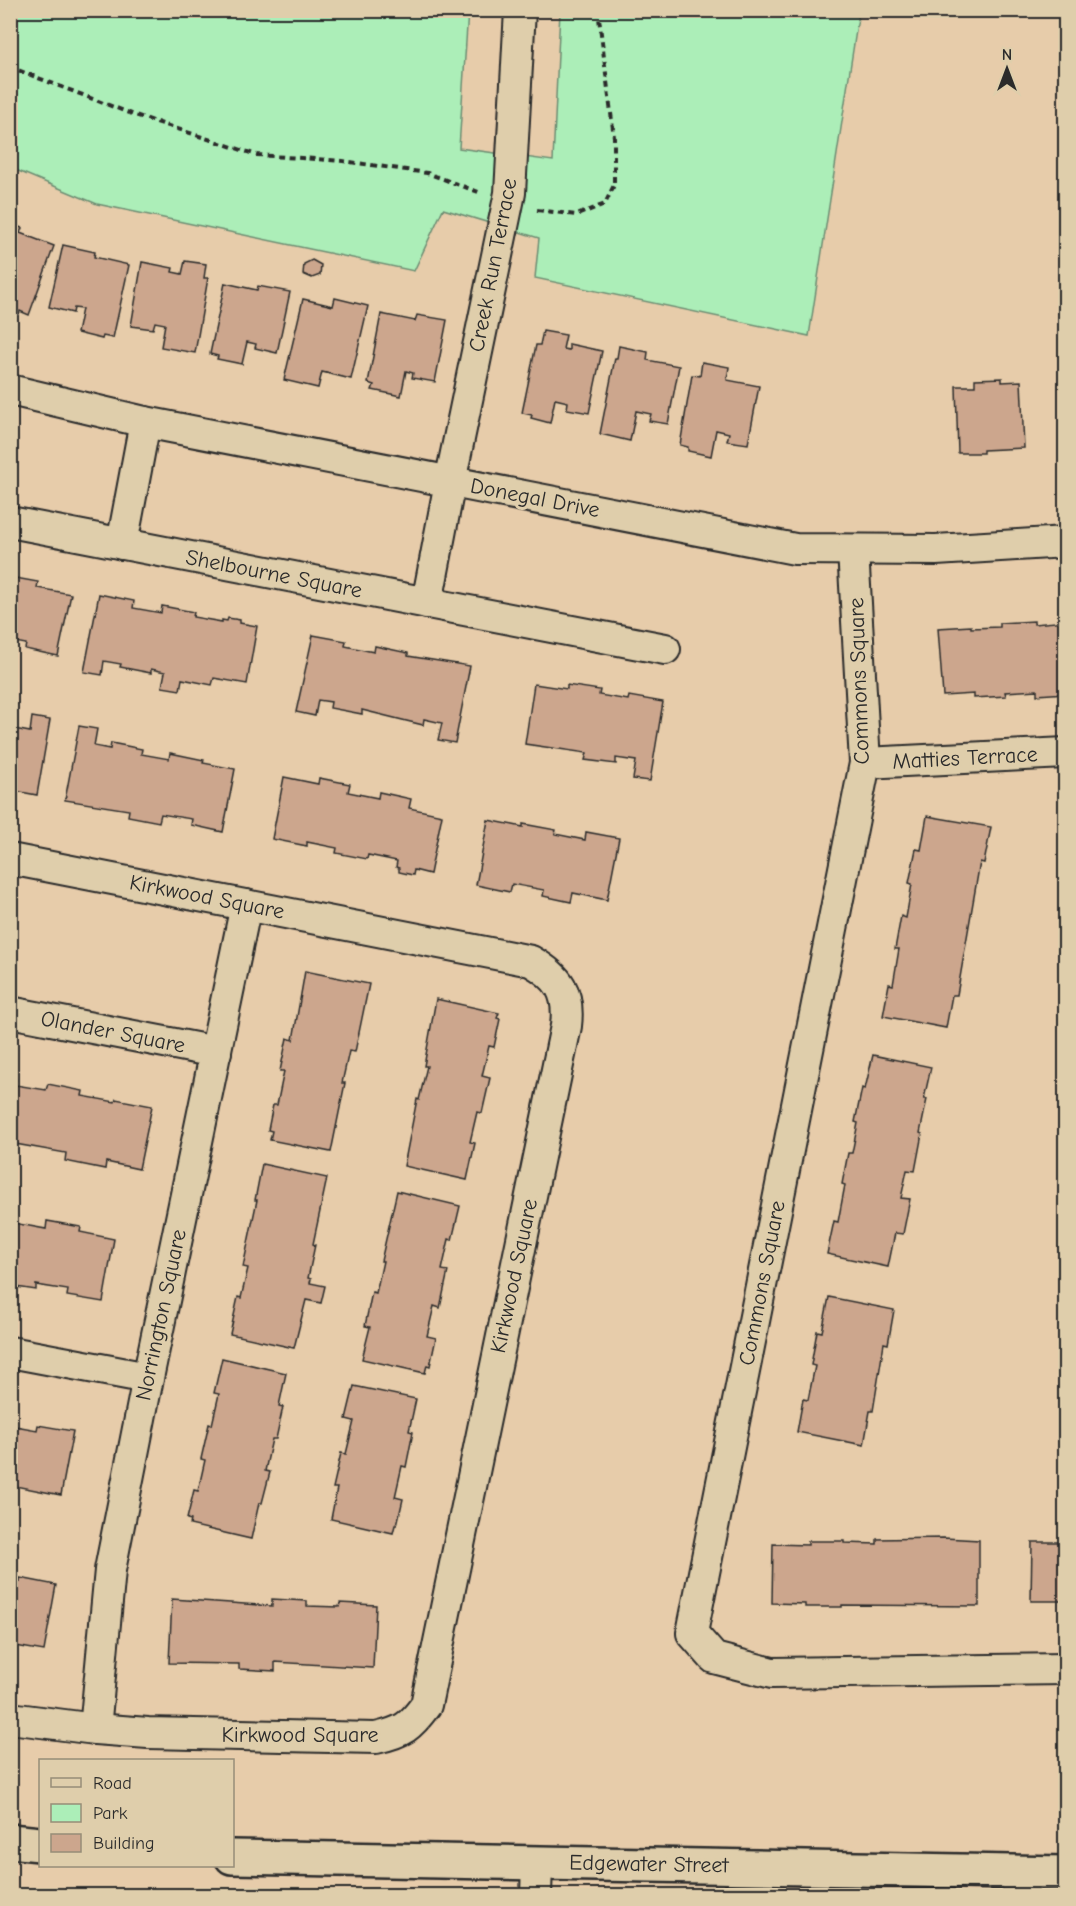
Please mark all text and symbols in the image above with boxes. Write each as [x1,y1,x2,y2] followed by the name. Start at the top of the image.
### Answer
[977,39,1037,99] north arrow
[1002,46,1012,64] text: N
[463,176,523,354] street label: Creek Run Terrace
[468,473,602,523] street label: Donegal Drive
[184,544,364,604] street label: Shelbourne Square
[843,597,875,765] street label: Commons Square
[892,741,1038,775] street label: Matties Terrace
[127,869,287,925] street label: Kirkwood Square
[39,1005,187,1059] street label: Olander Square
[485,1196,543,1356] street label: Kirkwood Square
[733,1198,791,1368] street label: Commons Square
[130,1227,192,1403] street label: Norrington Square
[221,1722,379,1748] street label: Kirkwood Square
[39,1759,234,1867] legend
[93,1773,132,1794] text: Road
[93,1803,128,1824] text: Park
[93,1833,155,1854] text: Building
[569,1850,730,1878] street label: Edgewater Street

